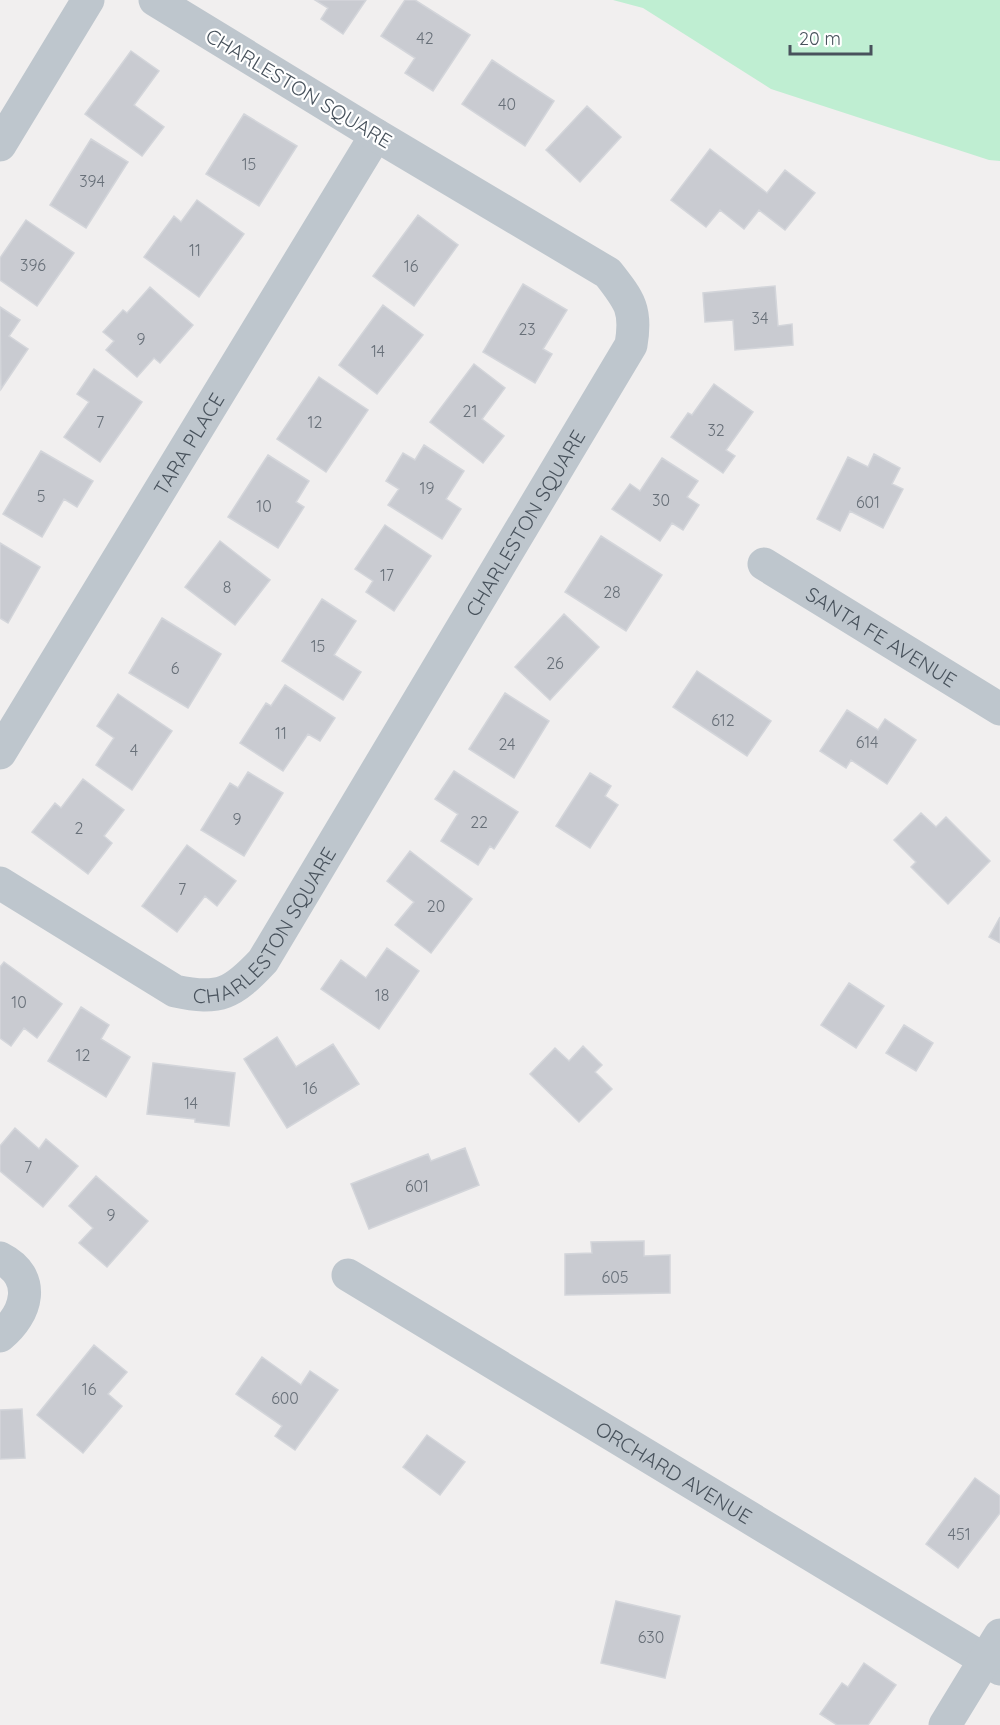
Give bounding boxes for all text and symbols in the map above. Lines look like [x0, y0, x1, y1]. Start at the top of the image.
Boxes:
scale bar [790, 18, 871, 56]
street label: CHARLESTON SQUARE [201, 23, 397, 153]
text: 20 m [799, 27, 841, 50]
house number: 42 [416, 28, 434, 48]
house number: 40 [498, 94, 516, 114]
house number: 15 [242, 154, 256, 174]
house number: 394 [79, 171, 105, 191]
house number: 11 [189, 240, 201, 260]
house number: 396 [20, 255, 46, 275]
house number: 16 [404, 256, 419, 276]
house number: 34 [752, 308, 768, 328]
house number: 23 [518, 319, 536, 339]
house number: 9 [137, 329, 146, 349]
house number: 14 [371, 341, 385, 361]
street label: TARA PLACE [147, 388, 229, 500]
house number: 21 [463, 401, 477, 421]
house number: 7 [96, 412, 104, 432]
house number: 12 [308, 412, 323, 432]
house number: 32 [707, 420, 725, 440]
street label: CHARLESTON SQUARE [460, 425, 590, 620]
house number: 19 [420, 478, 434, 498]
house number: 5 [37, 486, 45, 506]
house number: 30 [652, 490, 670, 510]
house number: 601 [856, 492, 880, 512]
house number: 10 [256, 496, 272, 516]
house number: 17 [380, 565, 394, 585]
house number: 8 [223, 577, 231, 597]
street label: SANTA FE AVENUE [802, 580, 962, 692]
house number: 28 [603, 582, 621, 602]
house number: 15 [311, 636, 325, 656]
house number: 26 [546, 653, 564, 673]
house number: 6 [171, 658, 180, 678]
house number: 612 [711, 710, 735, 730]
house number: 11 [275, 723, 287, 743]
house number: 614 [856, 732, 878, 752]
house number: 24 [498, 734, 516, 754]
house number: 4 [130, 740, 138, 760]
house number: 9 [233, 809, 242, 829]
house number: 22 [470, 812, 488, 832]
house number: 2 [75, 818, 84, 838]
street label: CHARLESTON SQUARE [192, 842, 341, 1008]
house number: 7 [178, 879, 186, 899]
house number: 20 [427, 896, 445, 916]
house number: 18 [375, 985, 389, 1005]
house number: 10 [11, 992, 27, 1012]
house number: 12 [76, 1045, 91, 1065]
house number: 16 [303, 1078, 318, 1098]
house number: 14 [184, 1093, 198, 1113]
house number: 7 [24, 1157, 32, 1177]
house number: 601 [405, 1176, 429, 1196]
house number: 9 [107, 1205, 116, 1225]
house number: 605 [602, 1267, 628, 1287]
house number: 16 [82, 1379, 97, 1399]
house number: 600 [271, 1388, 299, 1408]
street label: ORCHARD AVENUE [591, 1415, 757, 1529]
house number: 451 [947, 1524, 971, 1544]
house number: 630 [638, 1627, 664, 1647]

